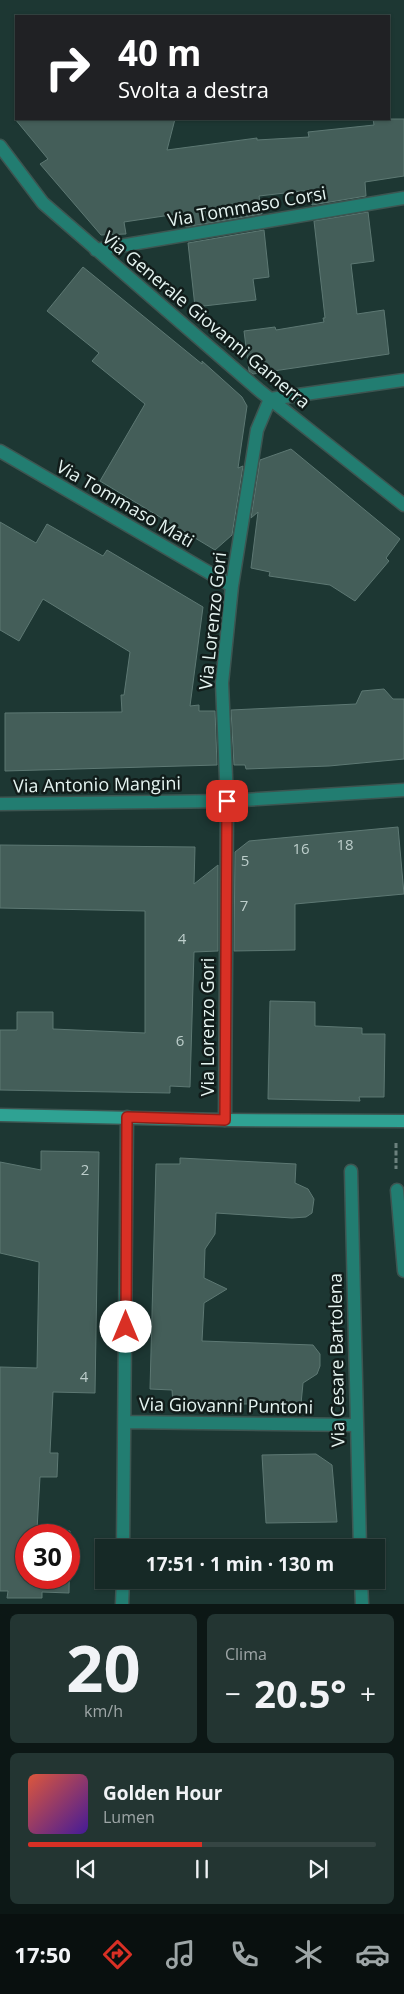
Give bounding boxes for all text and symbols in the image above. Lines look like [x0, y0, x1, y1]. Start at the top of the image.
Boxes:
text: 40 m [118, 29, 201, 76]
icon: right [35, 35, 100, 100]
text: Svolta a destra [118, 74, 269, 104]
street label: Via Tommaso Corsi [166, 180, 328, 232]
street label: Via Generale Giovanni Gamerra [98, 225, 316, 413]
street label: Via Tommaso Mati [52, 454, 199, 552]
street label: Via Lorenzo Gori [193, 551, 231, 691]
street label: Via Antonio Mangini [13, 771, 181, 797]
pin [206, 780, 248, 822]
icon: arrive [213, 787, 241, 815]
house number: 18 [336, 834, 354, 854]
house number: 16 [292, 838, 310, 858]
house number: 5 [241, 850, 249, 870]
house number: 7 [240, 895, 248, 915]
house number: 4 [178, 928, 187, 948]
street label: Via Lorenzo Gori [195, 958, 219, 1096]
house number: 6 [176, 1030, 184, 1050]
house number: 2 [81, 1159, 89, 1179]
street label: Via Cesare Bartolena [322, 1273, 350, 1447]
position arrow [99, 1300, 151, 1352]
house number: 4 [80, 1366, 89, 1386]
street label: Via Giovanni Puntoni [139, 1391, 313, 1419]
speed limit sign: 30 [15, 1524, 80, 1589]
text: 17:51 · 1 min · 130 m [146, 1551, 334, 1577]
text: 20 [66, 1623, 141, 1711]
text: Clima [225, 1643, 267, 1665]
text: 20.5° [254, 1667, 347, 1719]
text: − [225, 1674, 241, 1712]
text: + [360, 1674, 376, 1712]
text: km/h [84, 1700, 123, 1722]
text: Golden Hour [103, 1780, 222, 1806]
text: Lumen [103, 1806, 155, 1828]
icon: previous [72, 1855, 100, 1883]
icon: pause [188, 1855, 216, 1883]
icon: next [304, 1855, 332, 1883]
icon: directions [100, 1937, 135, 1972]
icon: music [163, 1937, 198, 1972]
icon: phone [227, 1937, 262, 1972]
icon: climate [291, 1937, 326, 1972]
icon: car [355, 1937, 390, 1972]
text: 17:50 [14, 1939, 71, 1969]

